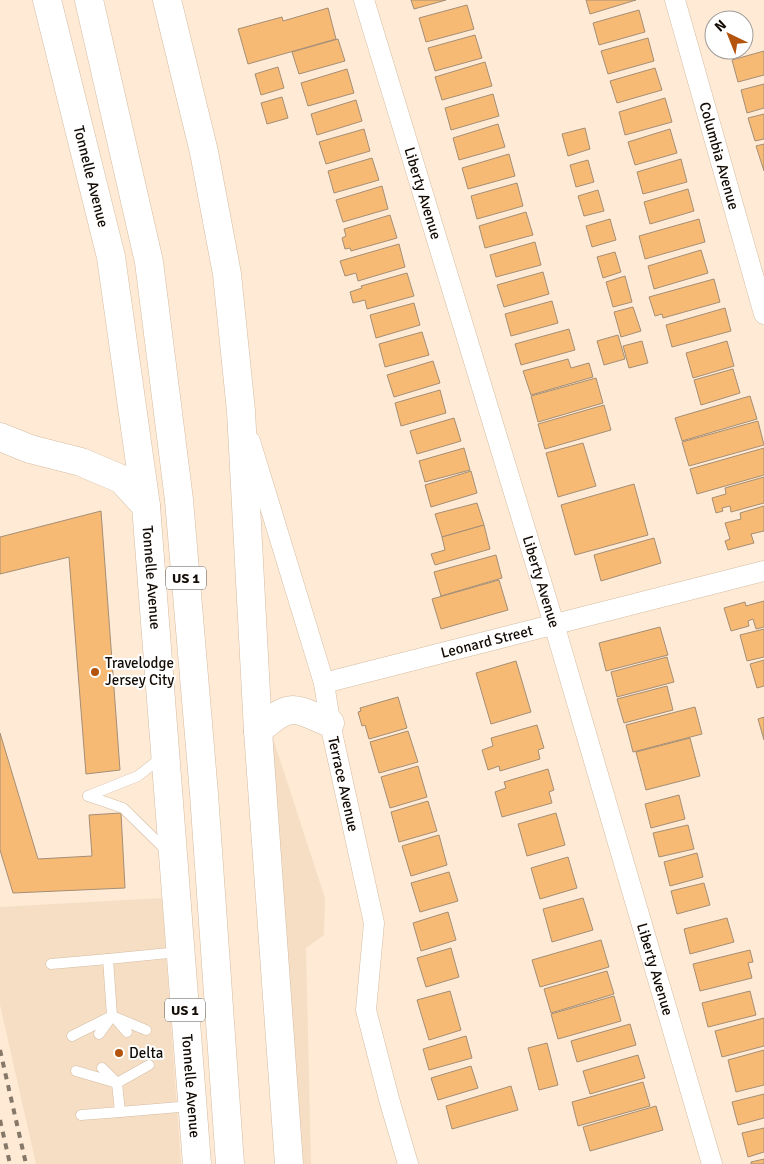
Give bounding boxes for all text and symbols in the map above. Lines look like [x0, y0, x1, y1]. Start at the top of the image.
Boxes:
north arrow [704, 10, 754, 60]
text: N [711, 16, 730, 35]
street label: Columbia Avenue [695, 100, 743, 212]
street label: Tonnelle Avenue [70, 124, 112, 229]
street label: Liberty Avenue [400, 145, 445, 242]
street label: Tonnelle Avenue [139, 525, 165, 630]
street label: Liberty Avenue [519, 533, 564, 630]
road number: US 1 [166, 566, 206, 590]
street label: Leonard Street [439, 621, 535, 662]
place label: Travelodge Jersey City [105, 654, 174, 689]
marker: Travelodge Jersey City [89, 666, 101, 678]
street label: Terrace Avenue [324, 735, 363, 833]
street label: Liberty Avenue [633, 921, 677, 1018]
road number: US 1 [165, 998, 205, 1022]
street label: Tonnelle Avenue [178, 1033, 204, 1139]
place label: Delta [129, 1044, 163, 1062]
marker: Delta [113, 1047, 125, 1059]

